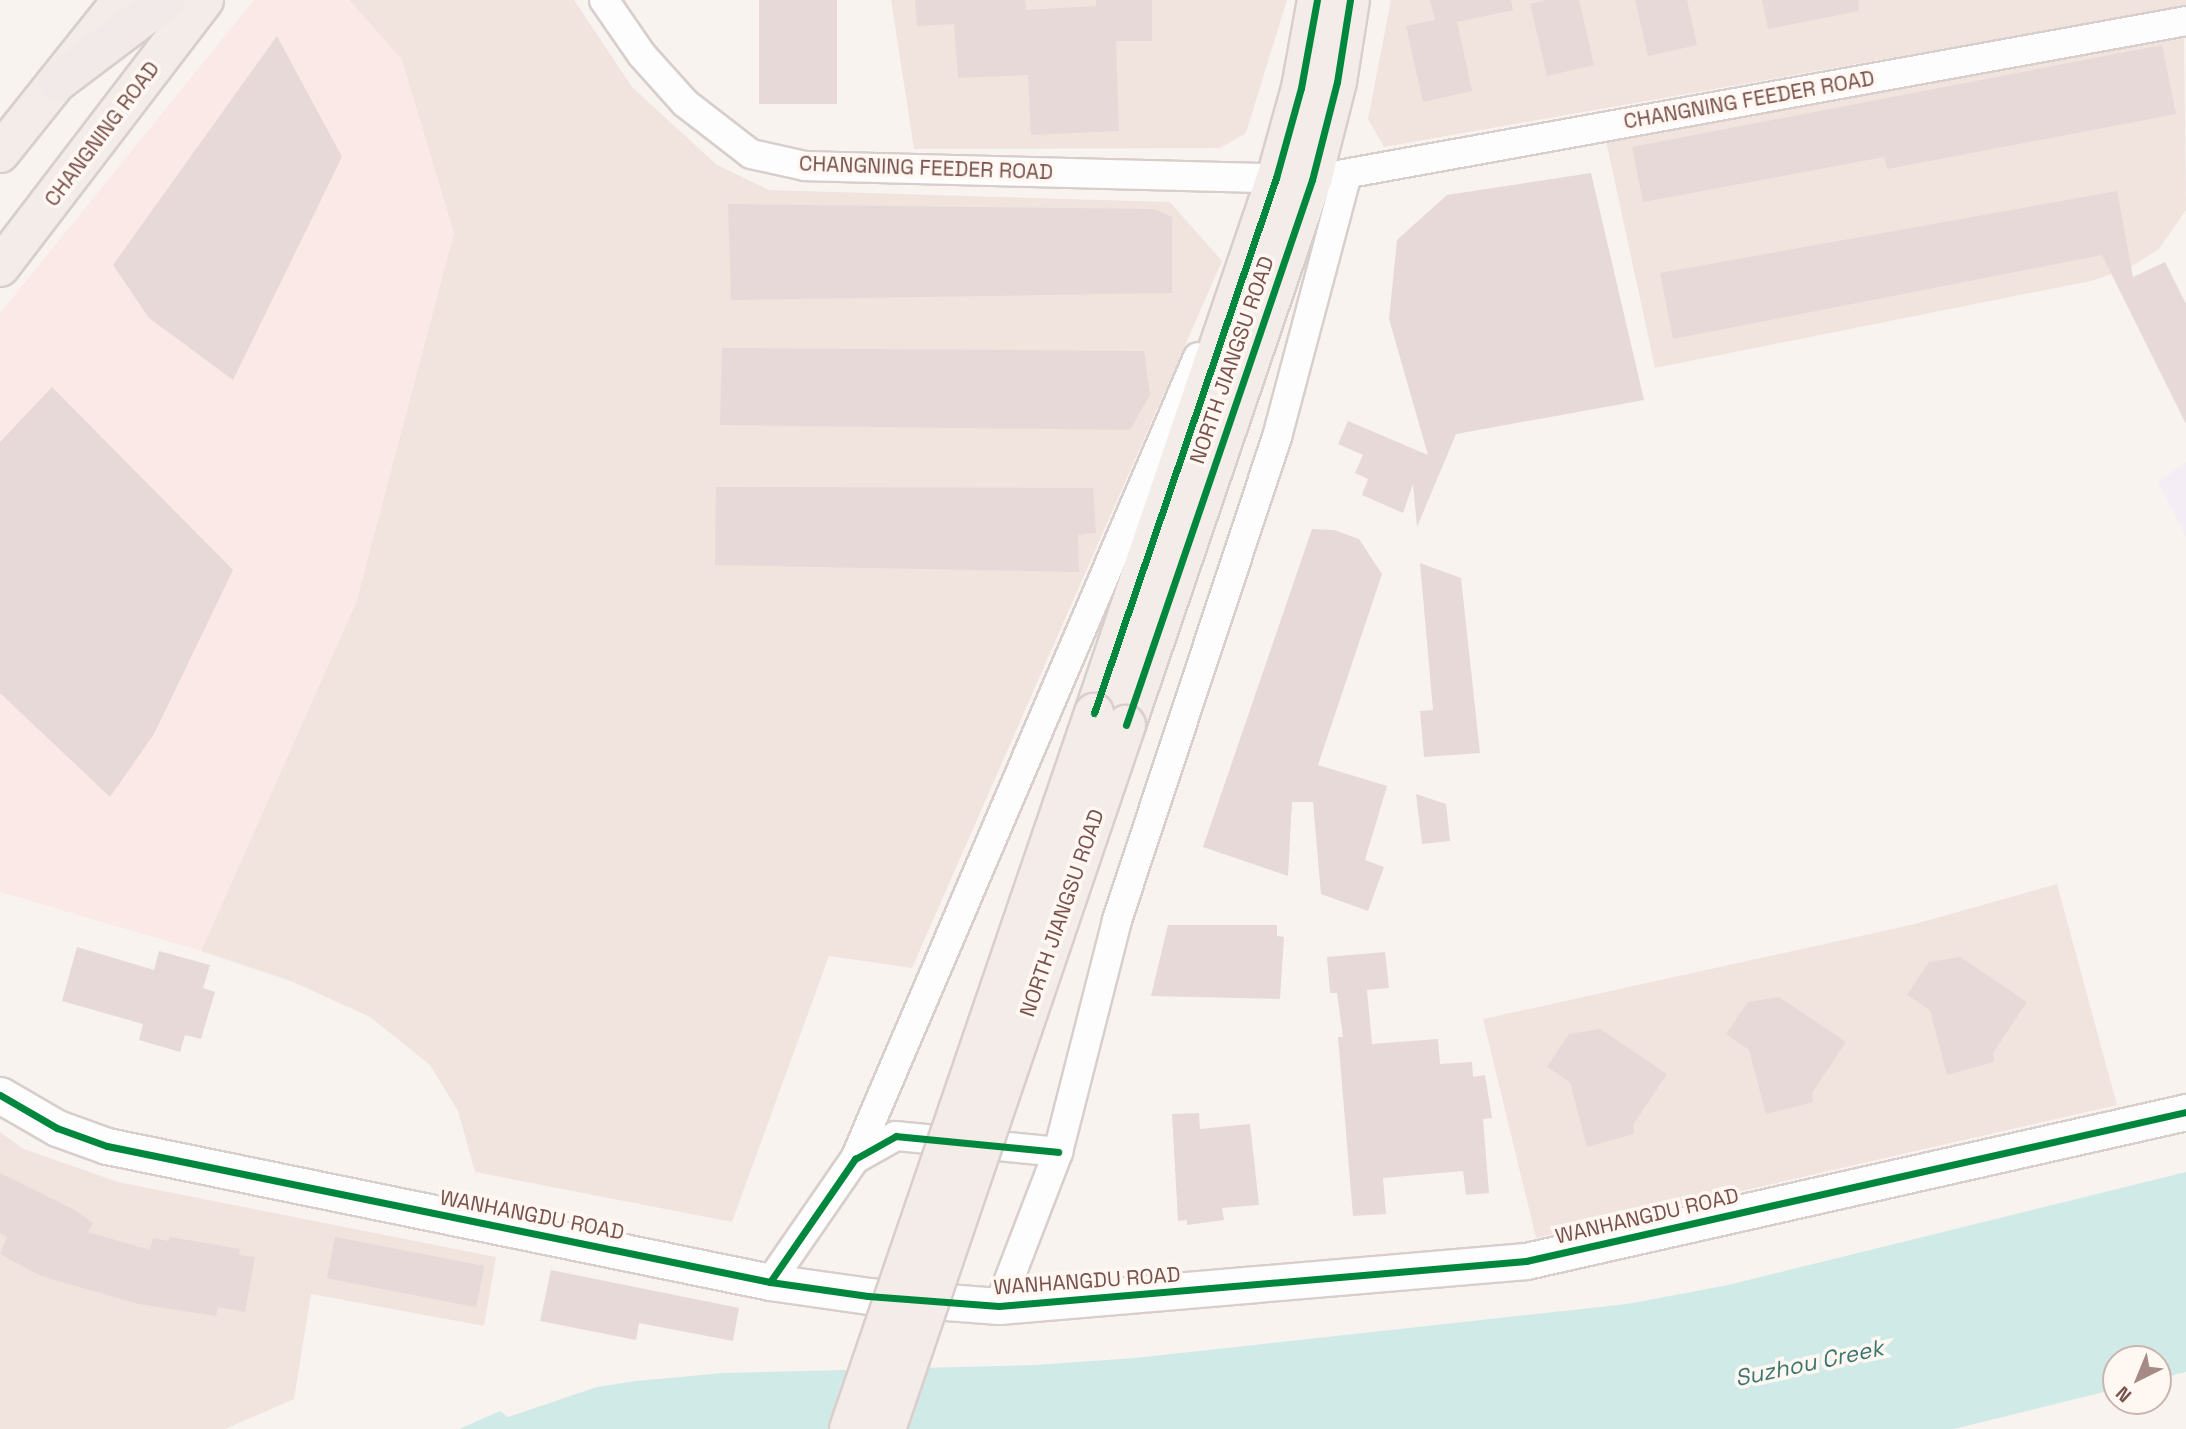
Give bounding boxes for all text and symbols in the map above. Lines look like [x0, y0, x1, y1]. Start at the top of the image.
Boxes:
street label: CHANGNING ROAD [39, 57, 165, 211]
street label: CHANGNING FEEDER ROAD [1622, 66, 1876, 134]
street label: CHANGNING FEEDER ROAD [799, 151, 1053, 185]
street label: NORTH JIANGSU ROAD [1185, 253, 1279, 467]
street label: NORTH JIANGSU ROAD [1015, 806, 1109, 1020]
street label: WANHANGDU ROAD [1553, 1183, 1741, 1249]
street label: WANHANGDU ROAD [438, 1185, 626, 1245]
street label: WANHANGDU ROAD [993, 1262, 1181, 1300]
water label: Suzhou Creek [1732, 1334, 1886, 1392]
north arrow [2102, 1345, 2172, 1415]
text: N [2111, 1381, 2137, 1408]

